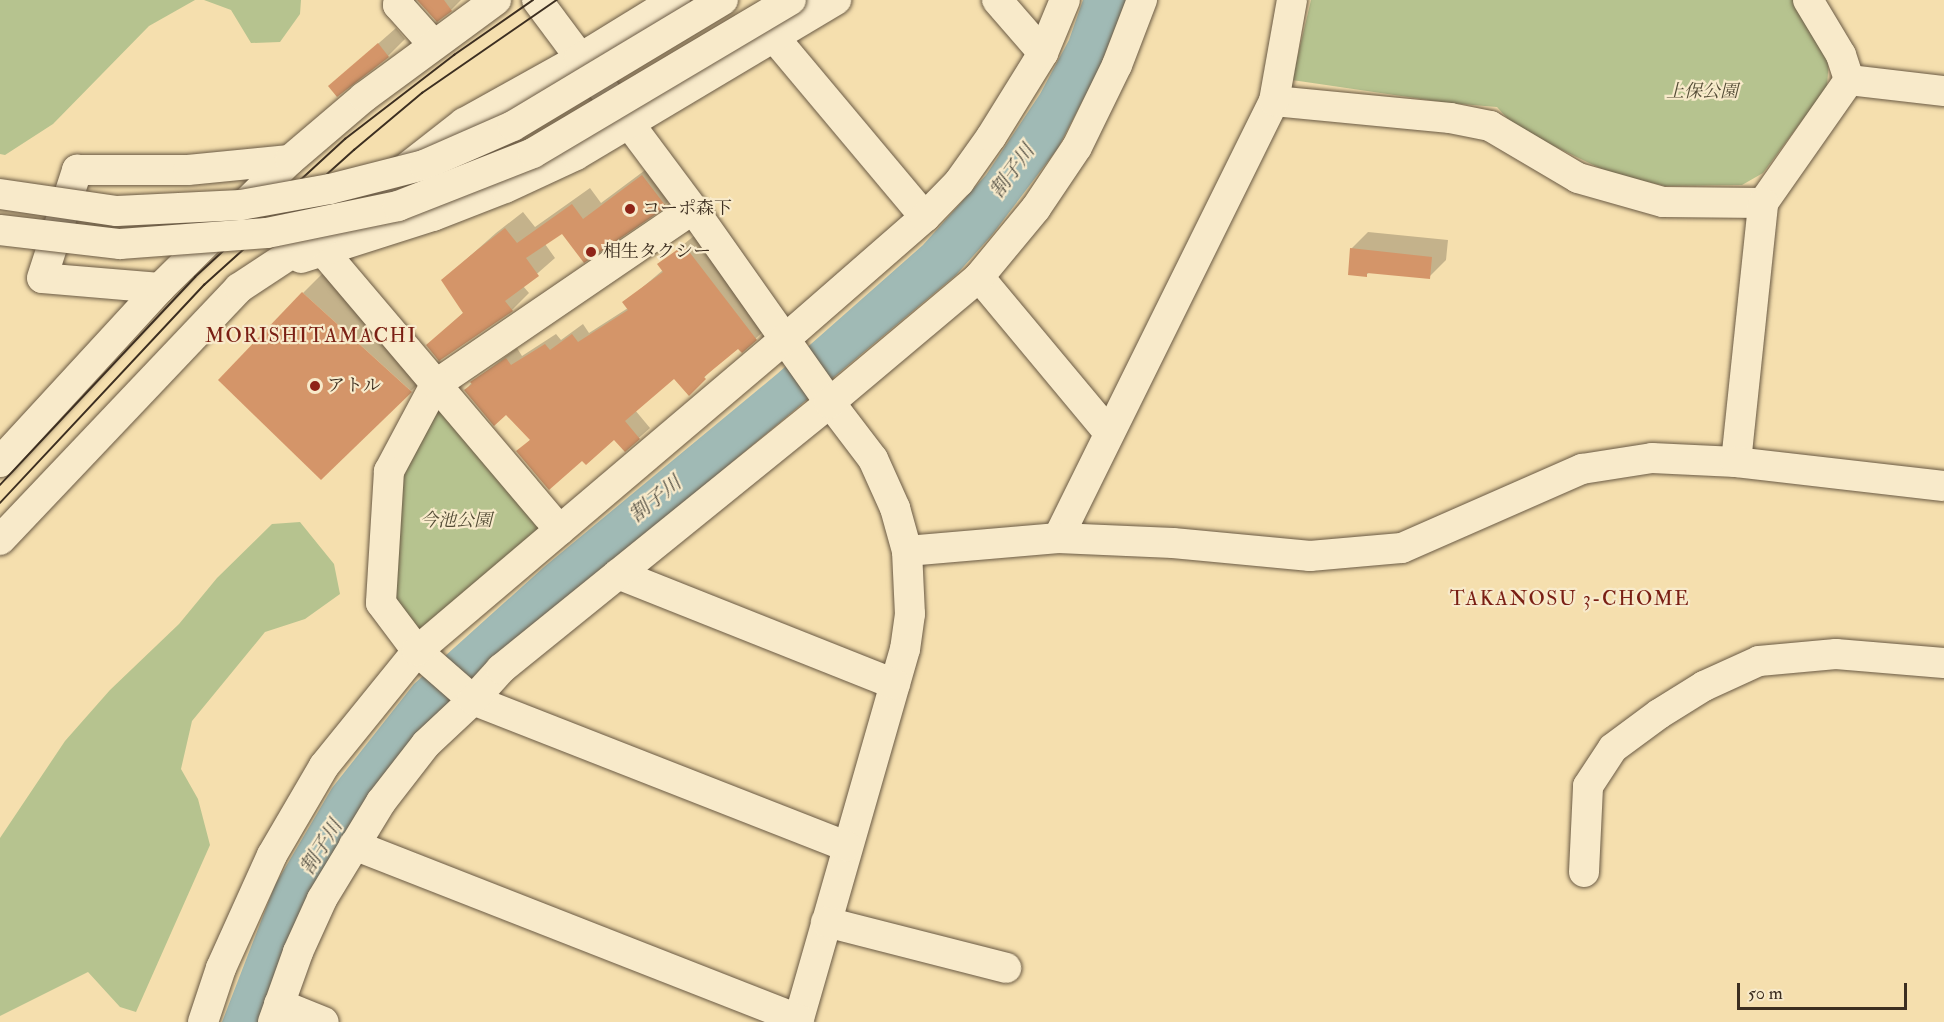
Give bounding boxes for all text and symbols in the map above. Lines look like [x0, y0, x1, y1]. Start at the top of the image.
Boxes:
park label: 上保公園 [1666, 81, 1738, 103]
water label: 割子川 [985, 140, 1039, 202]
place label: コーポ森下 [642, 198, 732, 220]
marker: コーポ森下 [623, 202, 637, 216]
place label: 相生タクシー [603, 241, 711, 263]
marker: 相生タクシー [584, 245, 598, 259]
district label: MORISHITAMACHI [205, 323, 417, 347]
place label: アトル [327, 375, 381, 397]
marker: アトル [308, 379, 322, 393]
water label: 割子川 [624, 471, 686, 527]
park label: 今池公園 [420, 510, 492, 532]
district label: TAKANOSU 3-CHOME [1450, 586, 1690, 610]
water label: 割子川 [295, 815, 347, 879]
scale bar [1740, 971, 1910, 1009]
text: 50 m [1748, 982, 1783, 1005]

